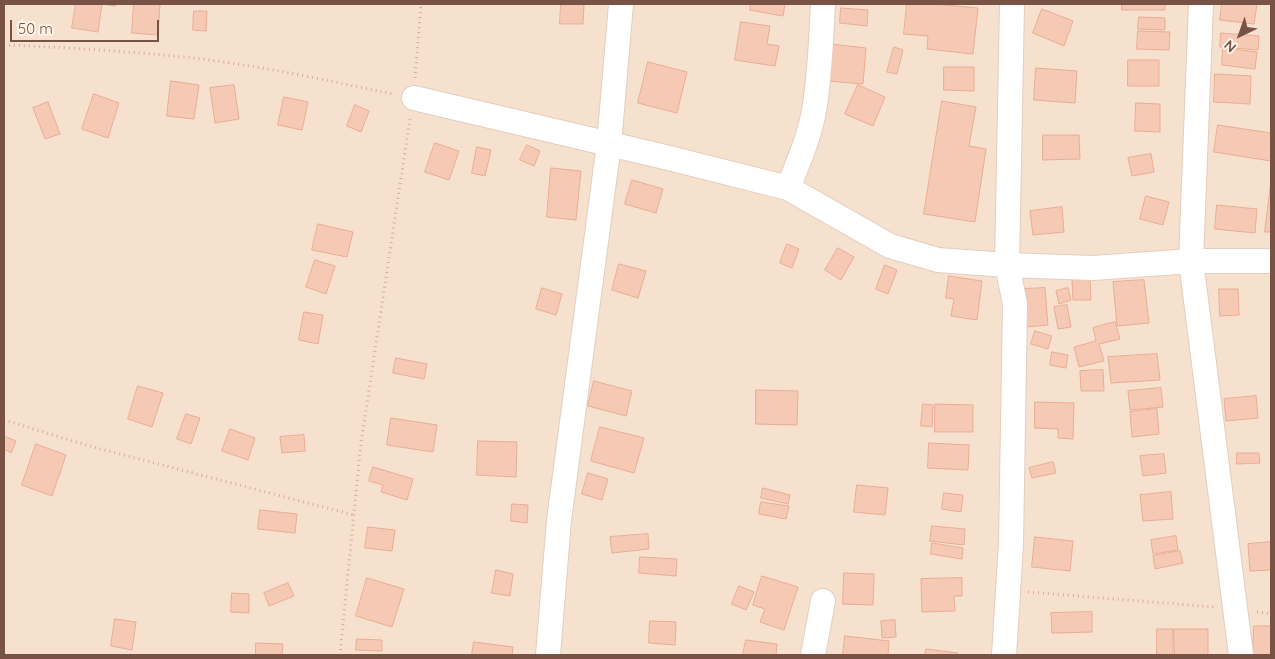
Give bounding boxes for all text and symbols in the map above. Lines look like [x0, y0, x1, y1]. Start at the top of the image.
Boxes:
scale bar [12, 10, 161, 42]
north arrow [1215, 10, 1265, 60]
text: 50 m [18, 19, 53, 38]
text: N [1220, 36, 1240, 56]

